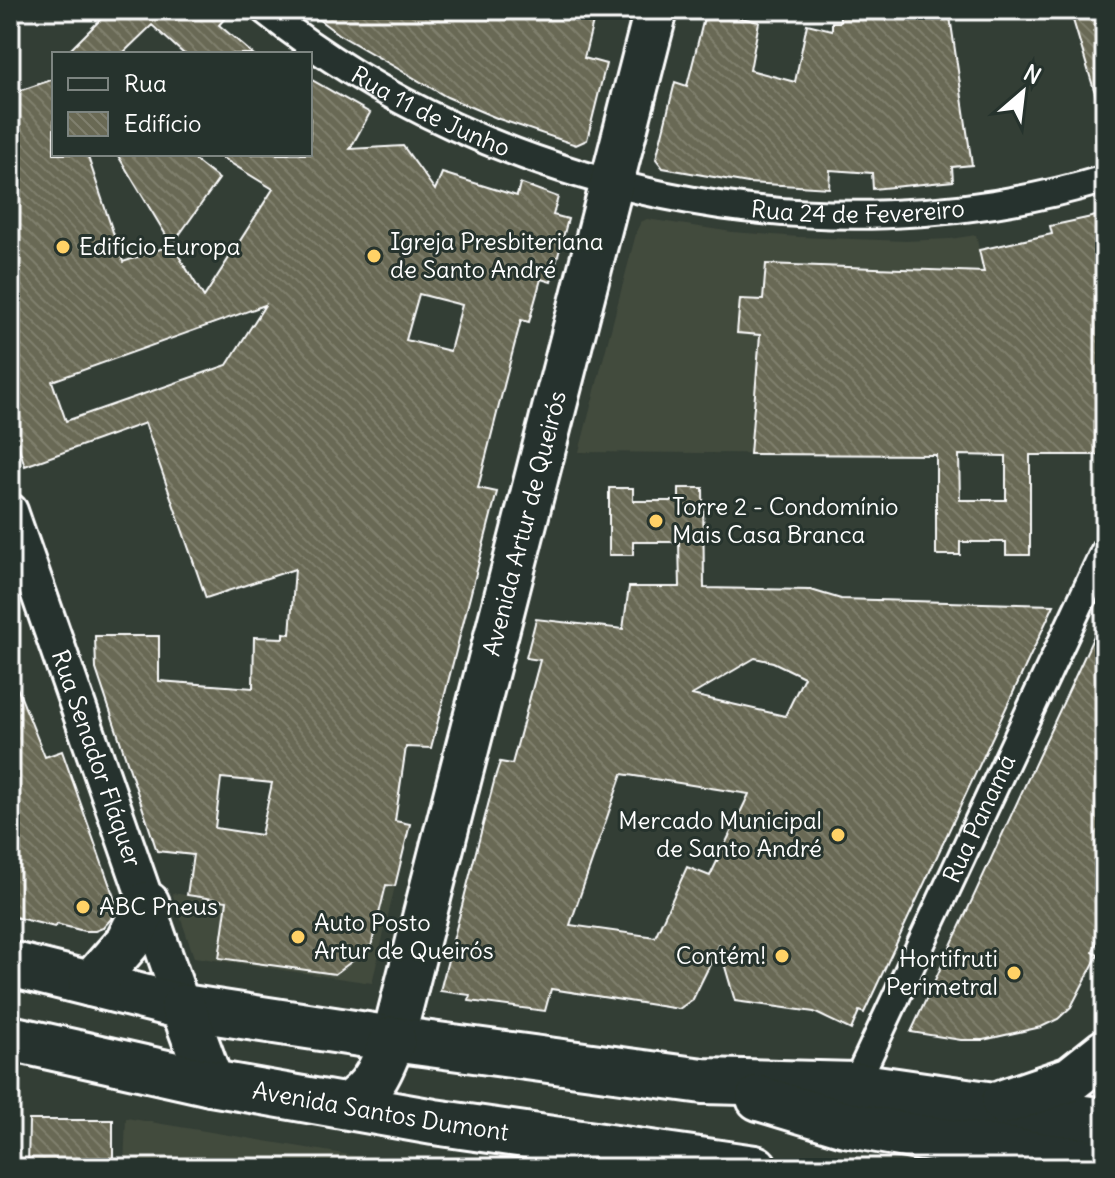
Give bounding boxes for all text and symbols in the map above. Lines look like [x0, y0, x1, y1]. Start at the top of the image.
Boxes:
legend [52, 52, 312, 156]
north arrow [983, 52, 1063, 132]
text: N [1019, 58, 1046, 90]
street label: Rua 11 de Junho [346, 59, 515, 163]
text: Rua [124, 68, 167, 98]
text: Edifício [124, 108, 202, 138]
street label: Rua 24 de Fevereiro [750, 192, 966, 229]
place label: Igreja Presbiteriana de Santo André [390, 226, 603, 284]
place label: Edifício Europa [79, 231, 240, 261]
marker: Edifício Europa [54, 238, 72, 256]
marker: Igreja Presbiteriana de Santo André [365, 247, 383, 265]
street label: Avenida Artur de Queirós [475, 388, 572, 659]
place label: Torre 2 - Condomínio Mais Casa Branca [672, 491, 899, 549]
marker: Torre 2 - Condomínio Mais Casa Branca [647, 512, 665, 530]
street label: Rua Senador Fláquer [46, 645, 149, 871]
street label: Rua Panamá [936, 749, 1021, 887]
place label: Mercado Municipal de Santo André [618, 805, 822, 863]
marker: Mercado Municipal de Santo André [829, 826, 847, 844]
place label: ABC Pneus [99, 891, 218, 921]
marker: ABC Pneus [74, 898, 92, 916]
place label: Auto Posto Artur de Queirós [314, 907, 494, 965]
marker: Auto Posto Artur de Queirós [289, 928, 307, 946]
place label: Contém! [676, 940, 766, 970]
place label: Hortifruti Perimetral [886, 943, 998, 1001]
marker: Contém! [773, 947, 791, 965]
marker: Hortifruti Perimetral [1005, 964, 1023, 982]
street label: Avenida Santos Dumont [250, 1075, 511, 1147]

